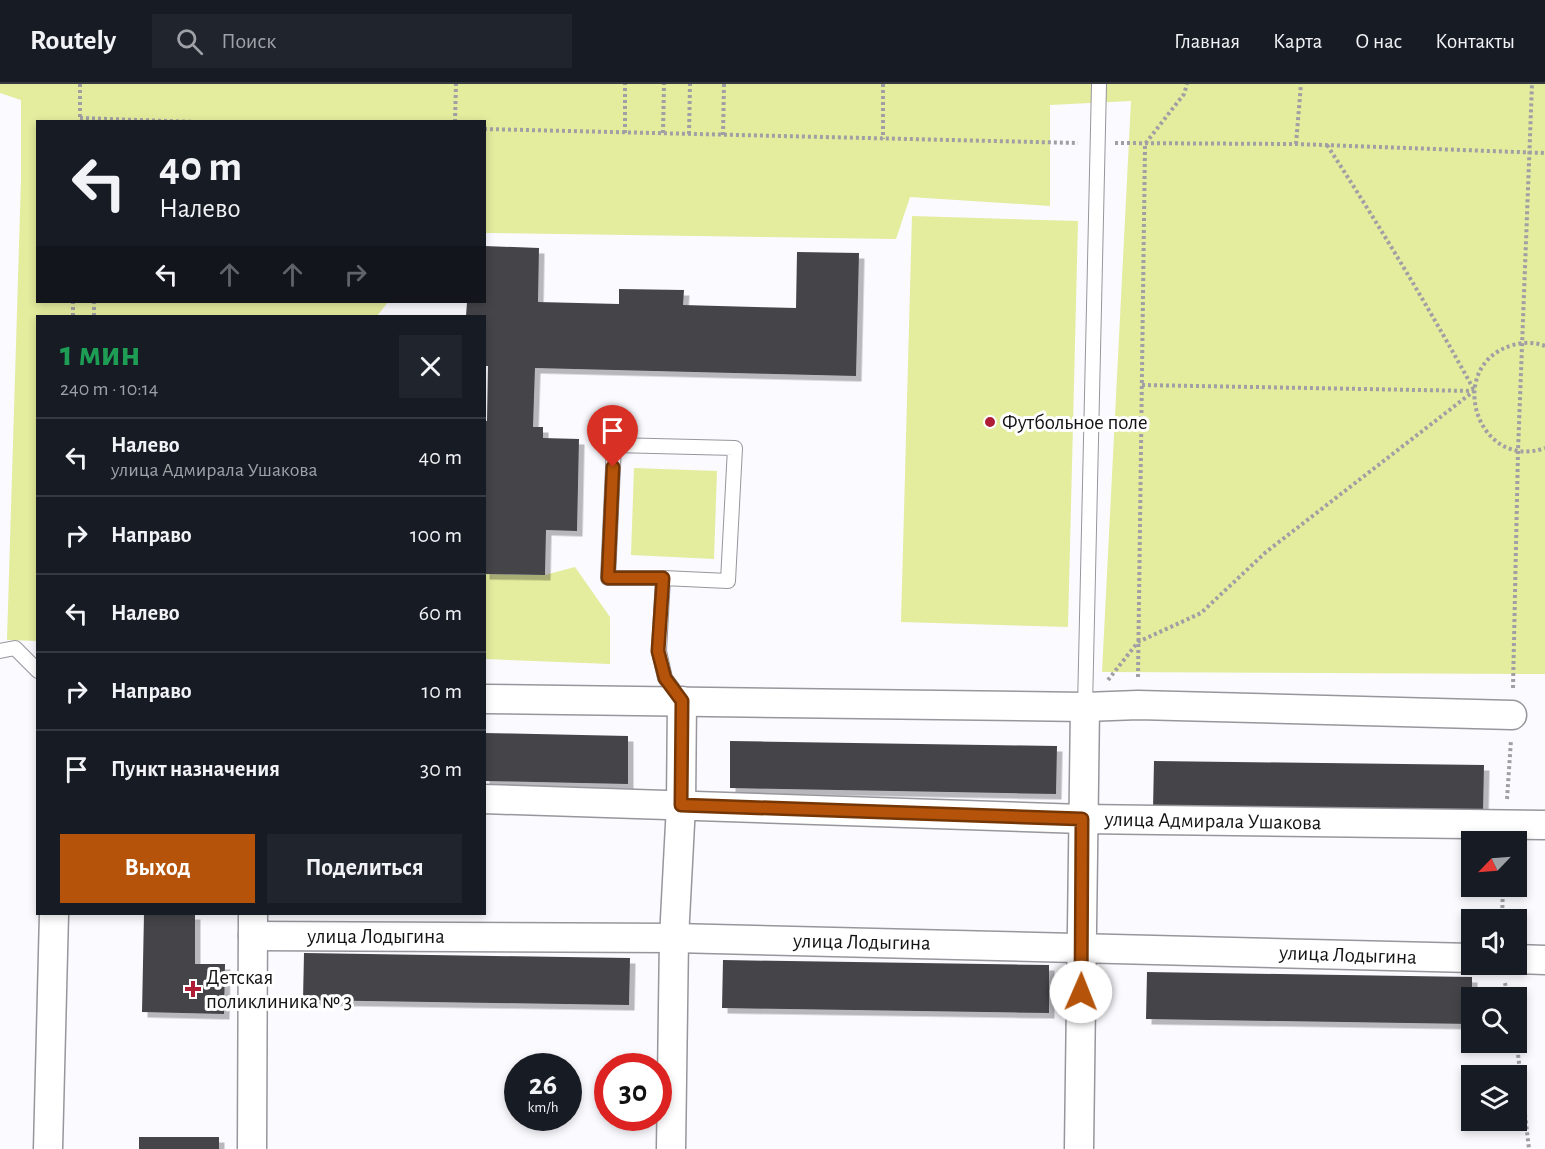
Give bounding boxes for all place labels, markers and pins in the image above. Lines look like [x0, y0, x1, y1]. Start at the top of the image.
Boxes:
pin [587, 405, 638, 467]
place label: Футбольное поле [1002, 412, 1148, 433]
marker: Футбольное поле [983, 415, 997, 429]
place label: Детская поликлиника № 3 [206, 967, 352, 1012]
marker: Детская поликлиника № 3 [184, 980, 202, 998]

